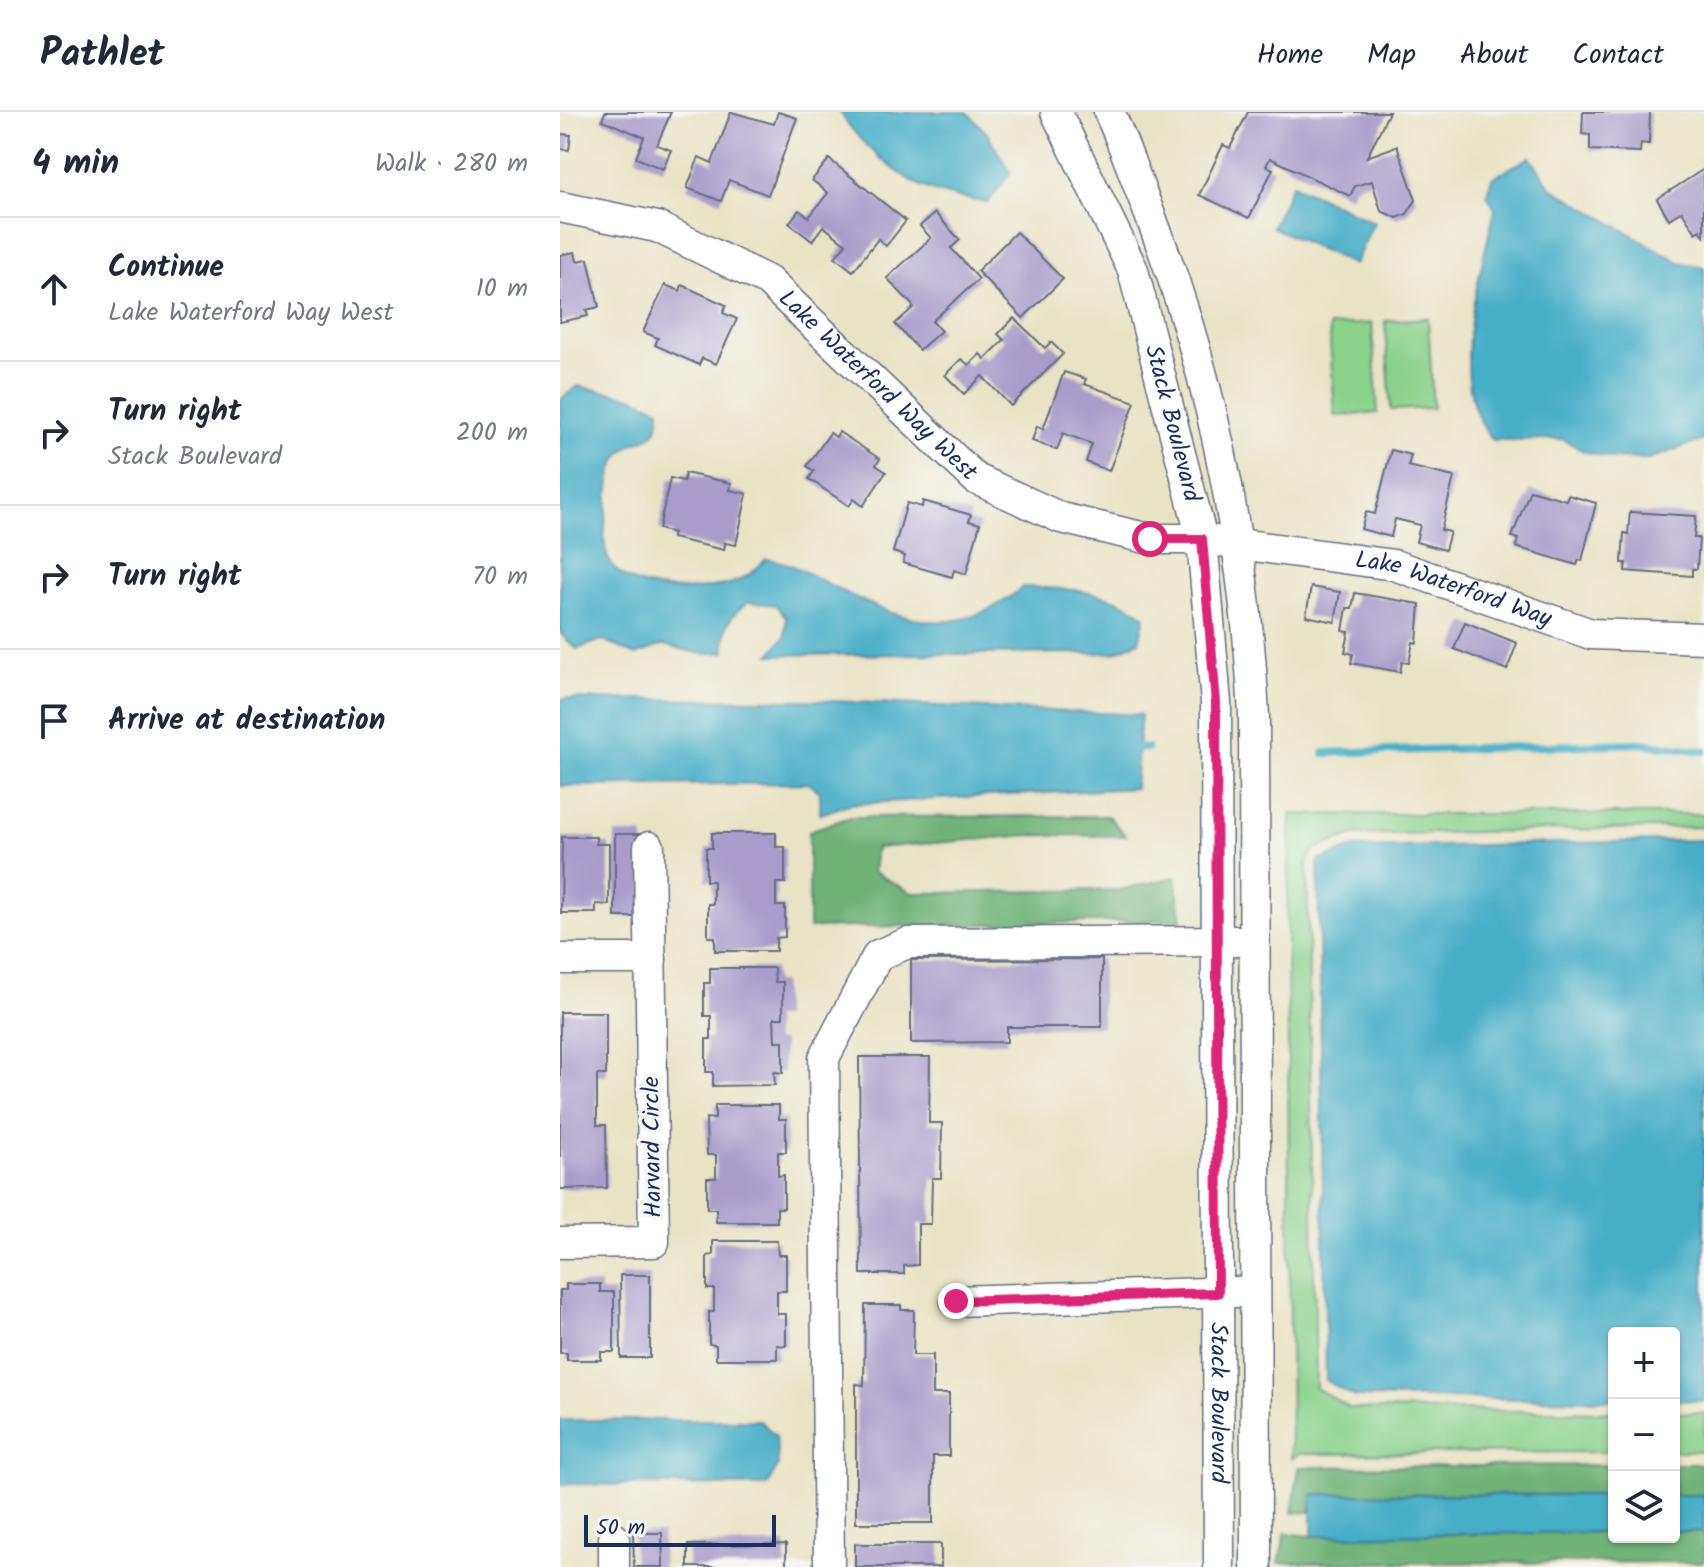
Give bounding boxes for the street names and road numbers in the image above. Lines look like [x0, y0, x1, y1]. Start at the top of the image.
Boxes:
street label: Lake Waterford Way West [769, 280, 987, 491]
street label: Stack Boulevard [1133, 341, 1211, 507]
street label: Lake Waterford Way [1353, 540, 1558, 639]
street label: Harvard Circle [632, 1076, 674, 1218]
street label: Stack Boulevard [1199, 1323, 1238, 1484]

